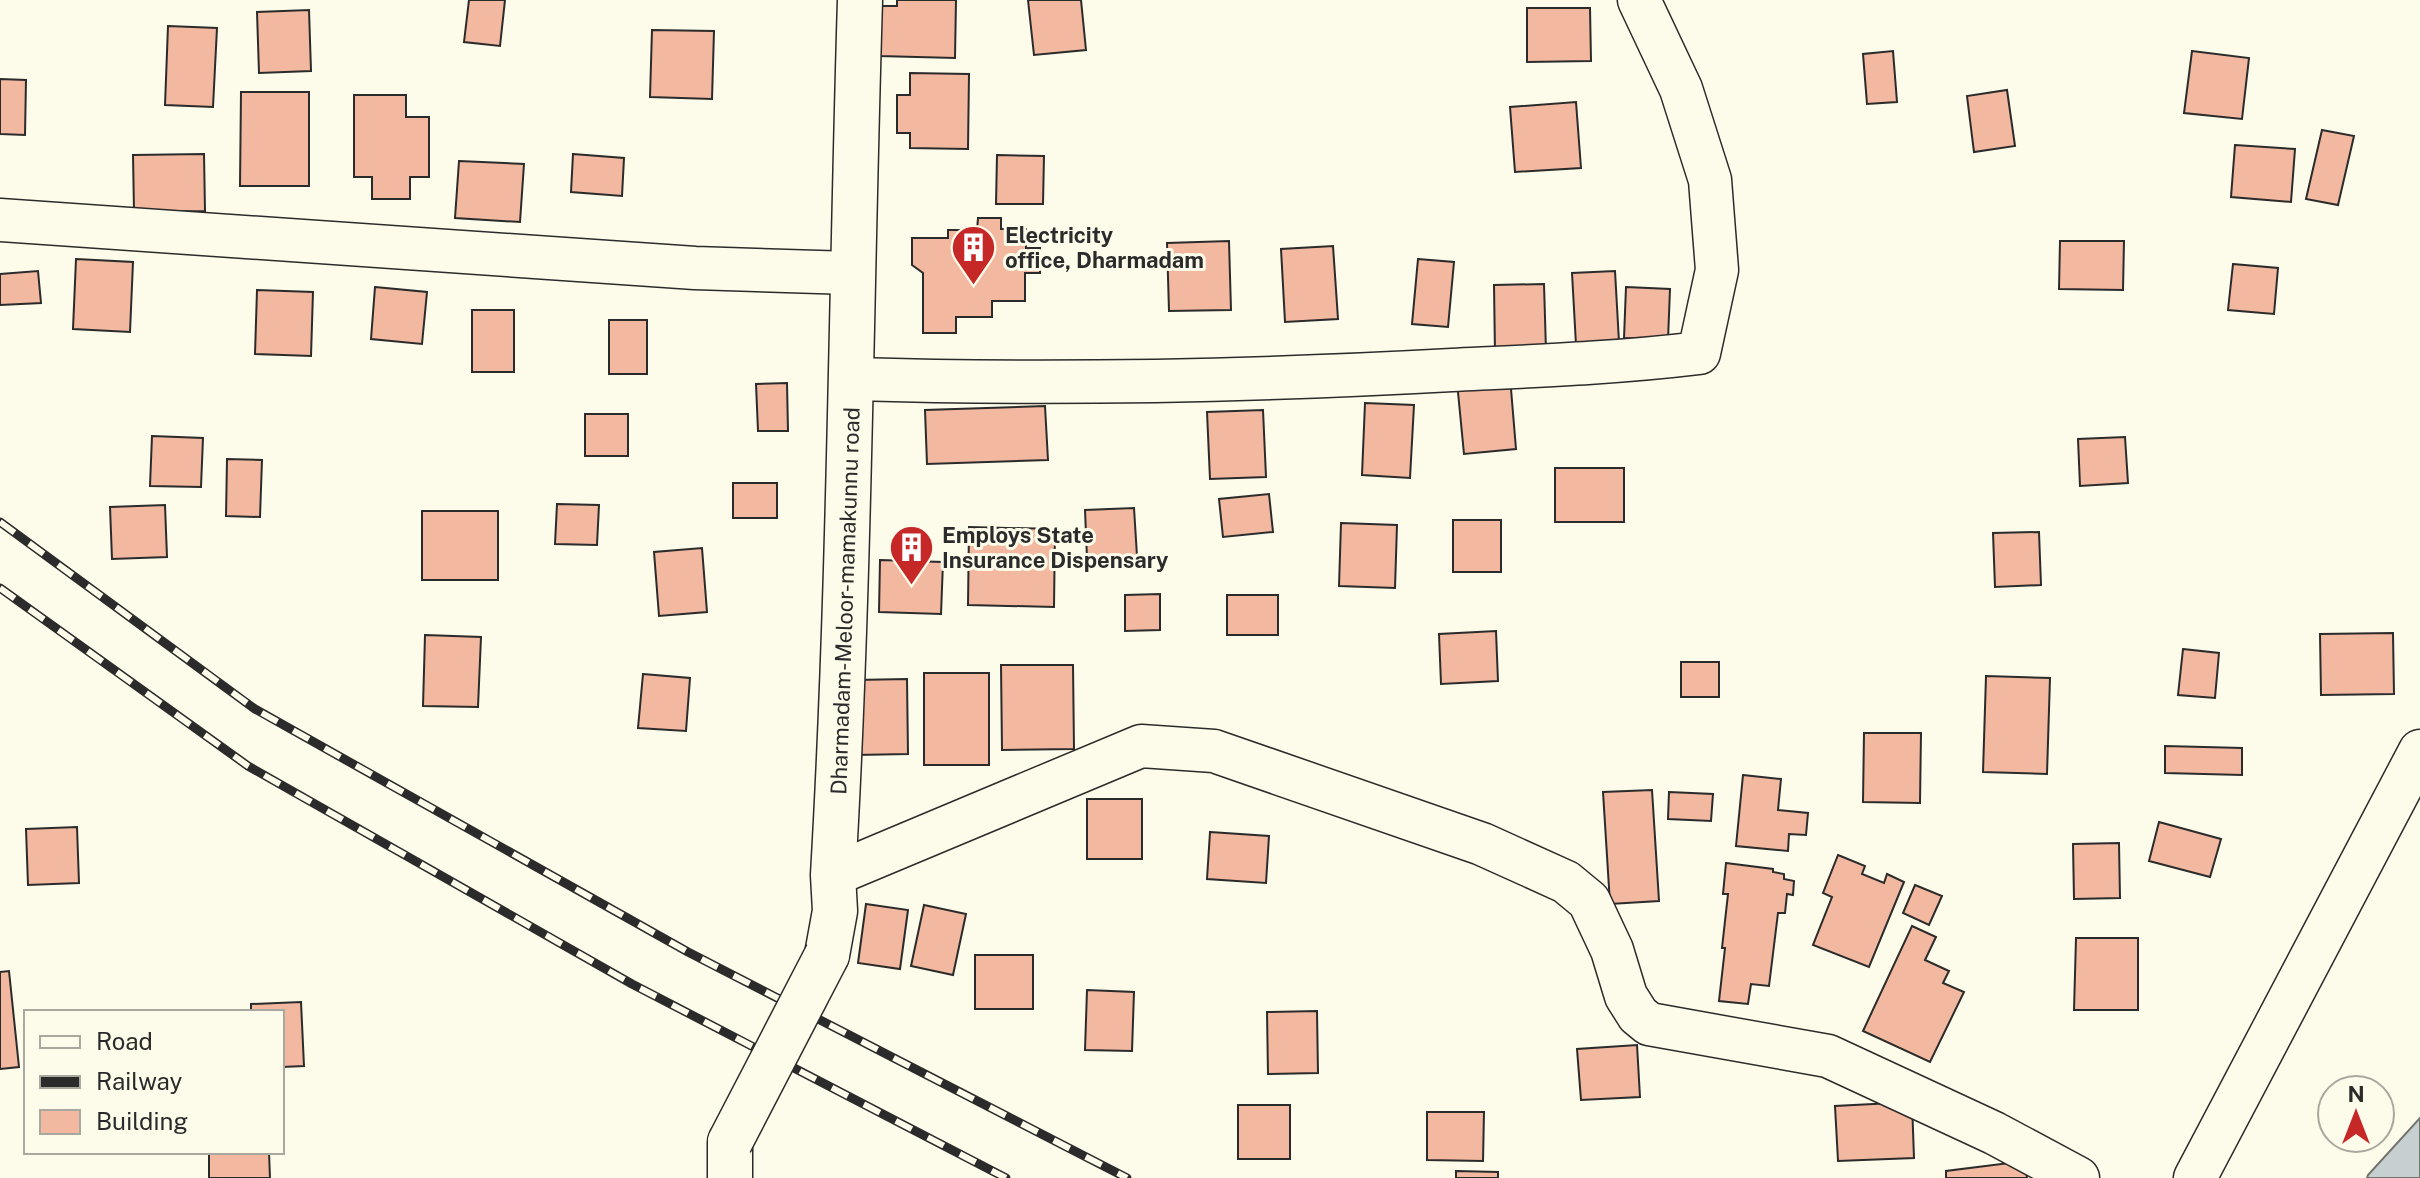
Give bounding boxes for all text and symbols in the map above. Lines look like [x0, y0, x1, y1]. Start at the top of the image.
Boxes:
place label: Electricity office, Dharmadam [1005, 222, 1204, 273]
building icon: Electricity office, Dharmadam [950, 224, 998, 287]
street label: Dharmadam-Meloor-mamakunnu road [825, 407, 865, 795]
place label: Employs State Insurance Dispensary [942, 522, 1169, 573]
building icon: Employs State Insurance Dispensary [887, 524, 935, 587]
legend [24, 1010, 284, 1154]
text: Road [96, 1027, 153, 1055]
text: Railway [96, 1067, 182, 1095]
north arrow [2316, 1074, 2396, 1154]
text: N [2347, 1081, 2365, 1107]
text: Building [96, 1107, 188, 1135]

